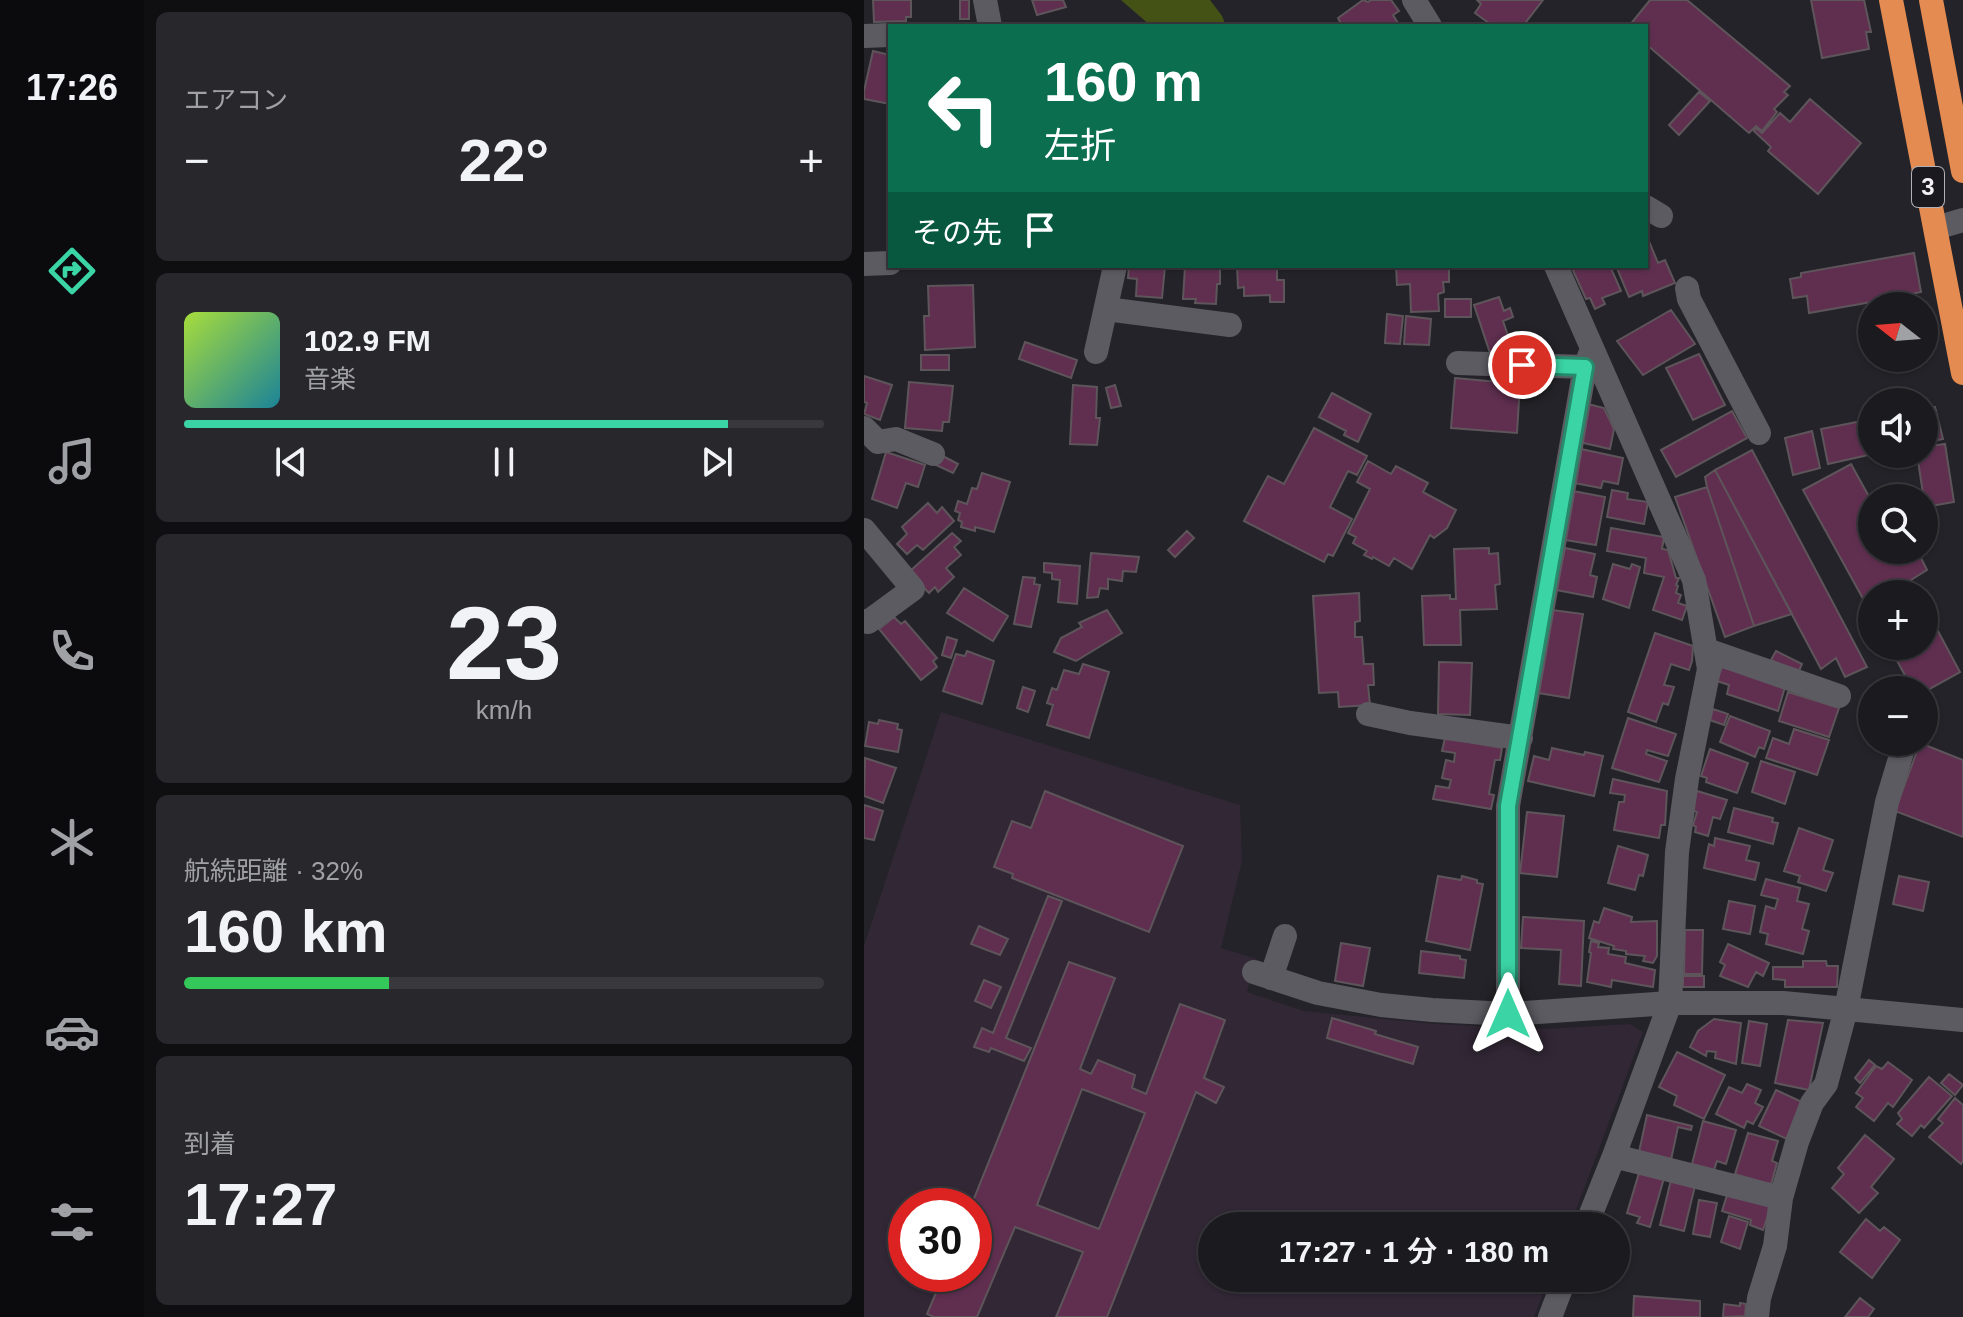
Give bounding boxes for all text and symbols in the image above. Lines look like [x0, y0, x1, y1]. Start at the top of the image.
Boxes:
text: 160 m [1044, 50, 1203, 113]
icon: left [912, 56, 1016, 160]
text: 17:26 [26, 67, 118, 108]
text: エアコン [184, 85, 288, 115]
text: 左折 [1044, 125, 1116, 166]
text: 22° [459, 127, 549, 194]
text: − [184, 136, 210, 185]
text: + [798, 136, 824, 185]
road number: 3 [1912, 167, 1944, 207]
icon: arrive [1018, 208, 1062, 252]
text: その先 [912, 216, 1002, 249]
icon: directions [44, 243, 100, 299]
north arrow [1858, 292, 1938, 372]
map controls [1858, 292, 1938, 756]
text: 102.9 FM [304, 324, 431, 357]
pin [1488, 331, 1556, 399]
icon: arrive [1500, 343, 1544, 387]
text: 音楽 [304, 364, 356, 394]
button: sound [1858, 388, 1938, 468]
icon: music [44, 433, 100, 489]
icon: previous [269, 440, 313, 484]
icon: pause [482, 440, 526, 484]
icon: next [695, 440, 739, 484]
button: search [1858, 484, 1938, 564]
button: + [1858, 580, 1938, 660]
text: 23 [446, 585, 562, 701]
icon: phone [44, 623, 100, 679]
button: − [1858, 676, 1938, 756]
text: km/h [476, 695, 532, 725]
icon: climate [44, 814, 100, 870]
text: 航続距離 · 32% [184, 856, 363, 886]
text: 160 km [184, 898, 388, 965]
position arrow [1466, 972, 1550, 1056]
icon: car [44, 1004, 100, 1060]
text: 到着 [184, 1129, 236, 1159]
text: 17:27 [184, 1171, 337, 1238]
speed limit sign: 30 [888, 1188, 992, 1292]
icon: filters [44, 1194, 100, 1250]
text: 17:27 · 1 分 · 180 m [1279, 1235, 1549, 1268]

